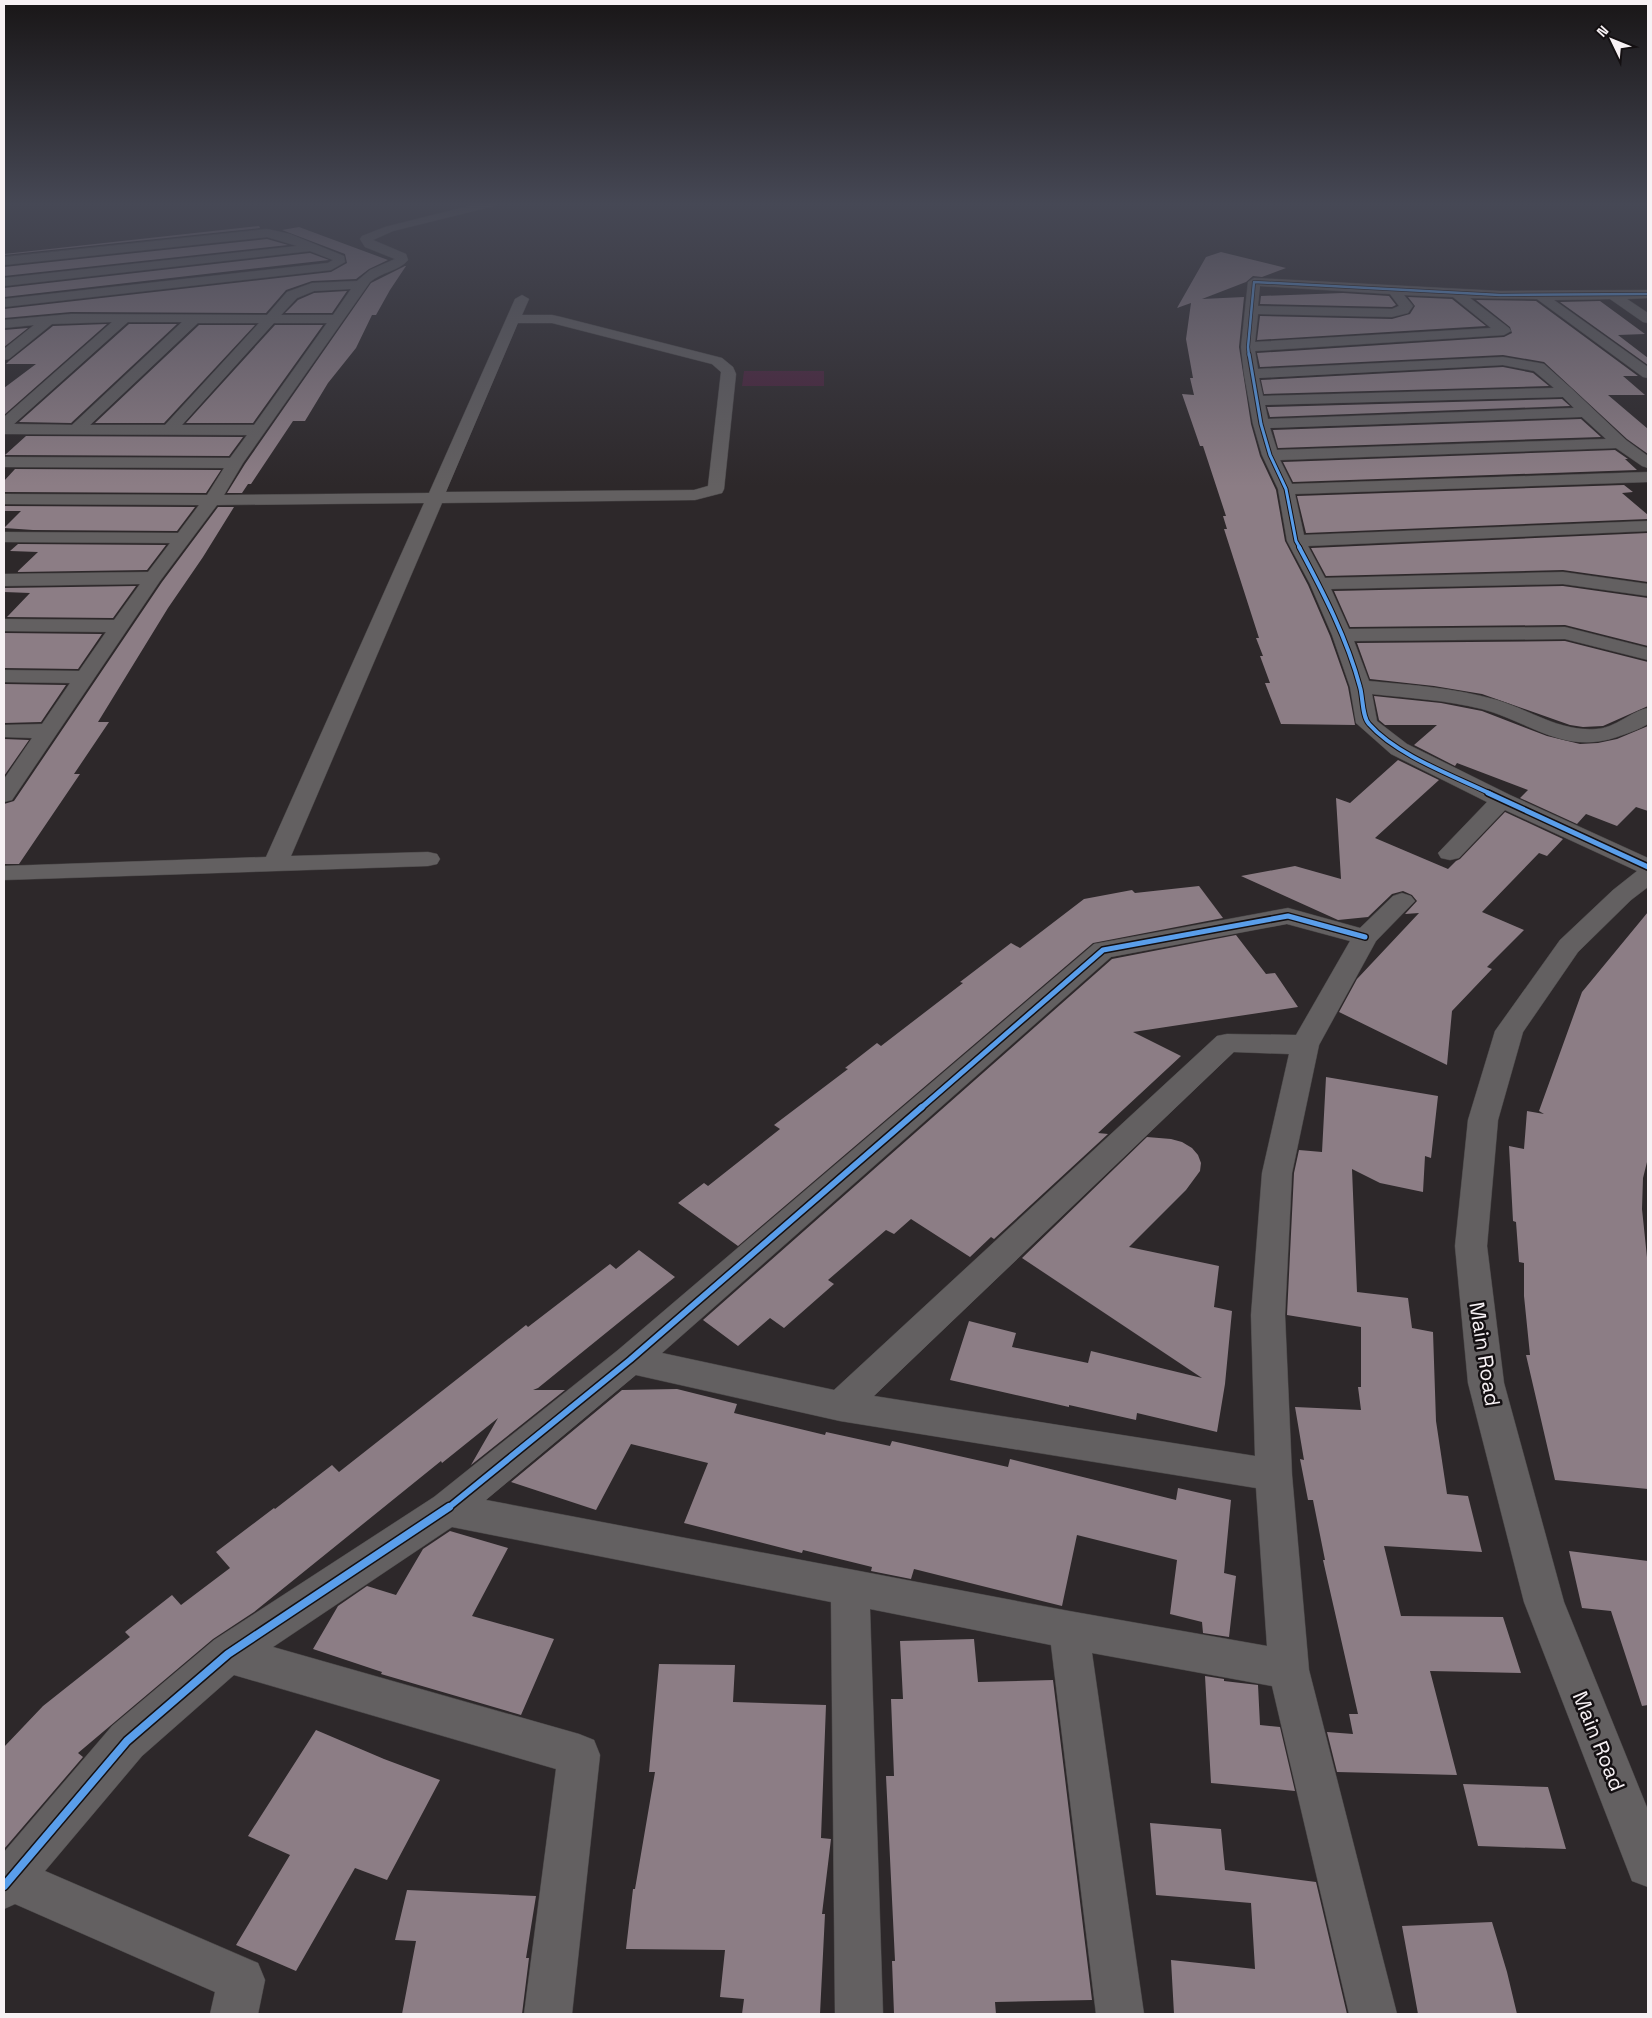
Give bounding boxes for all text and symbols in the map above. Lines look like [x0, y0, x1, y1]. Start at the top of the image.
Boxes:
north arrow [1587, 15, 1637, 65]
text: N [1593, 22, 1612, 41]
street label: Main Road [1463, 1300, 1507, 1408]
street label: Main Road [1567, 1687, 1631, 1795]

